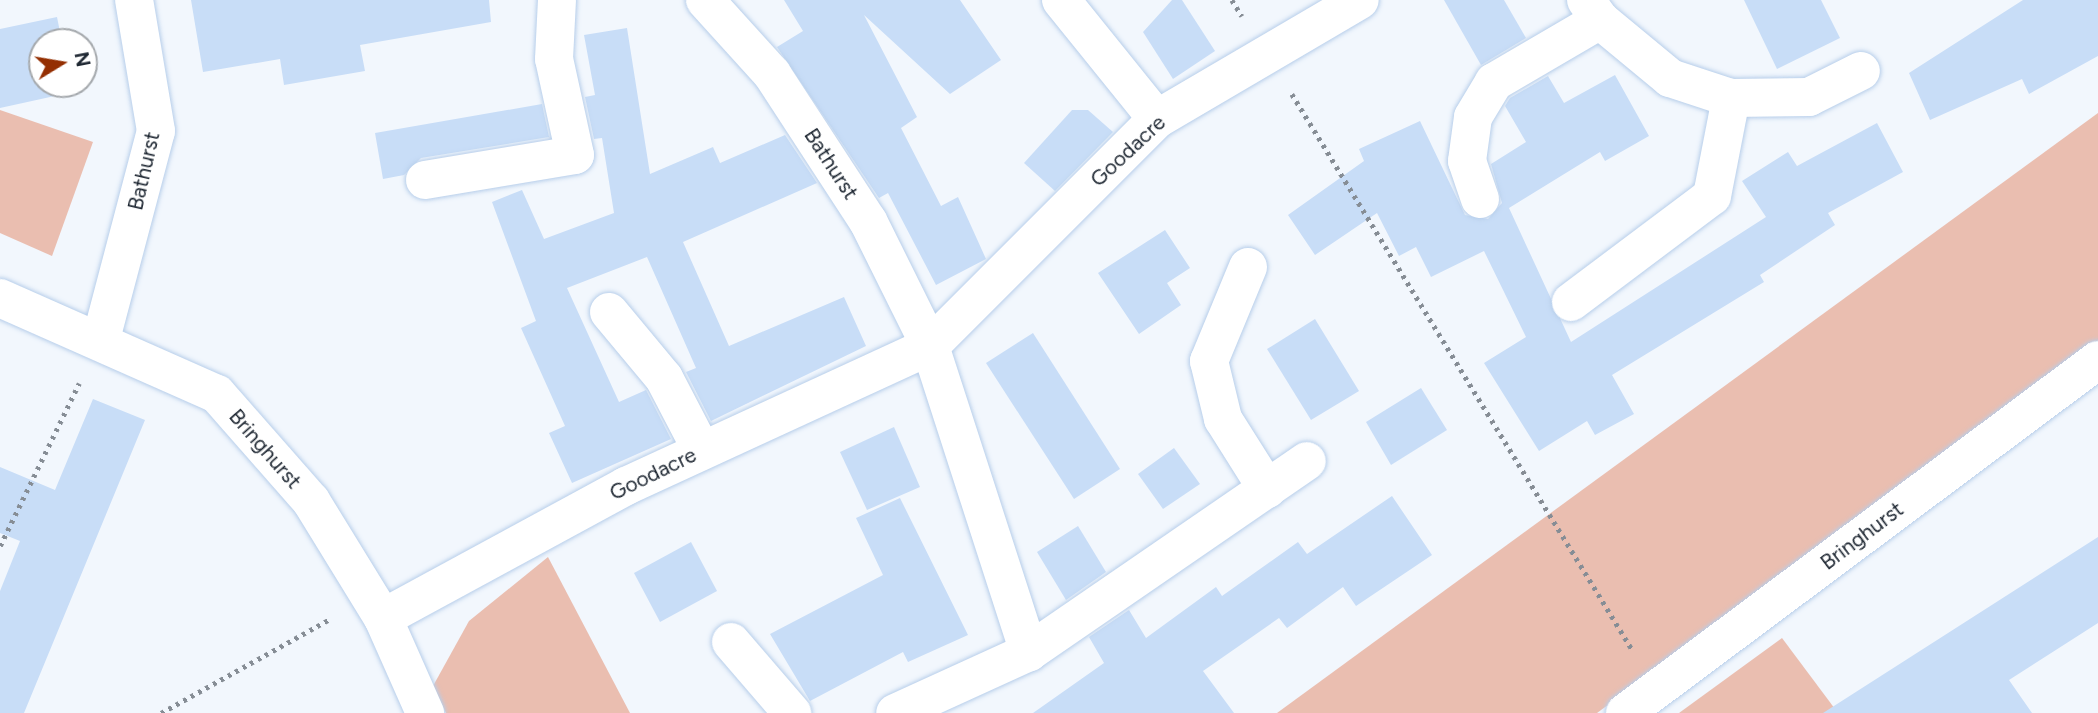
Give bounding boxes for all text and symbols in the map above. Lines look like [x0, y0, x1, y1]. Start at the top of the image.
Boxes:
north arrow [28, 28, 98, 98]
text: N [69, 50, 95, 69]
street label: Goodacre [1085, 110, 1171, 192]
street label: Bathurst [799, 124, 863, 204]
street label: Bathurst [123, 129, 165, 213]
street label: Bringhurst [224, 404, 306, 494]
street label: Goodacre [606, 442, 700, 506]
street label: Bringhurst [1816, 497, 1908, 575]

